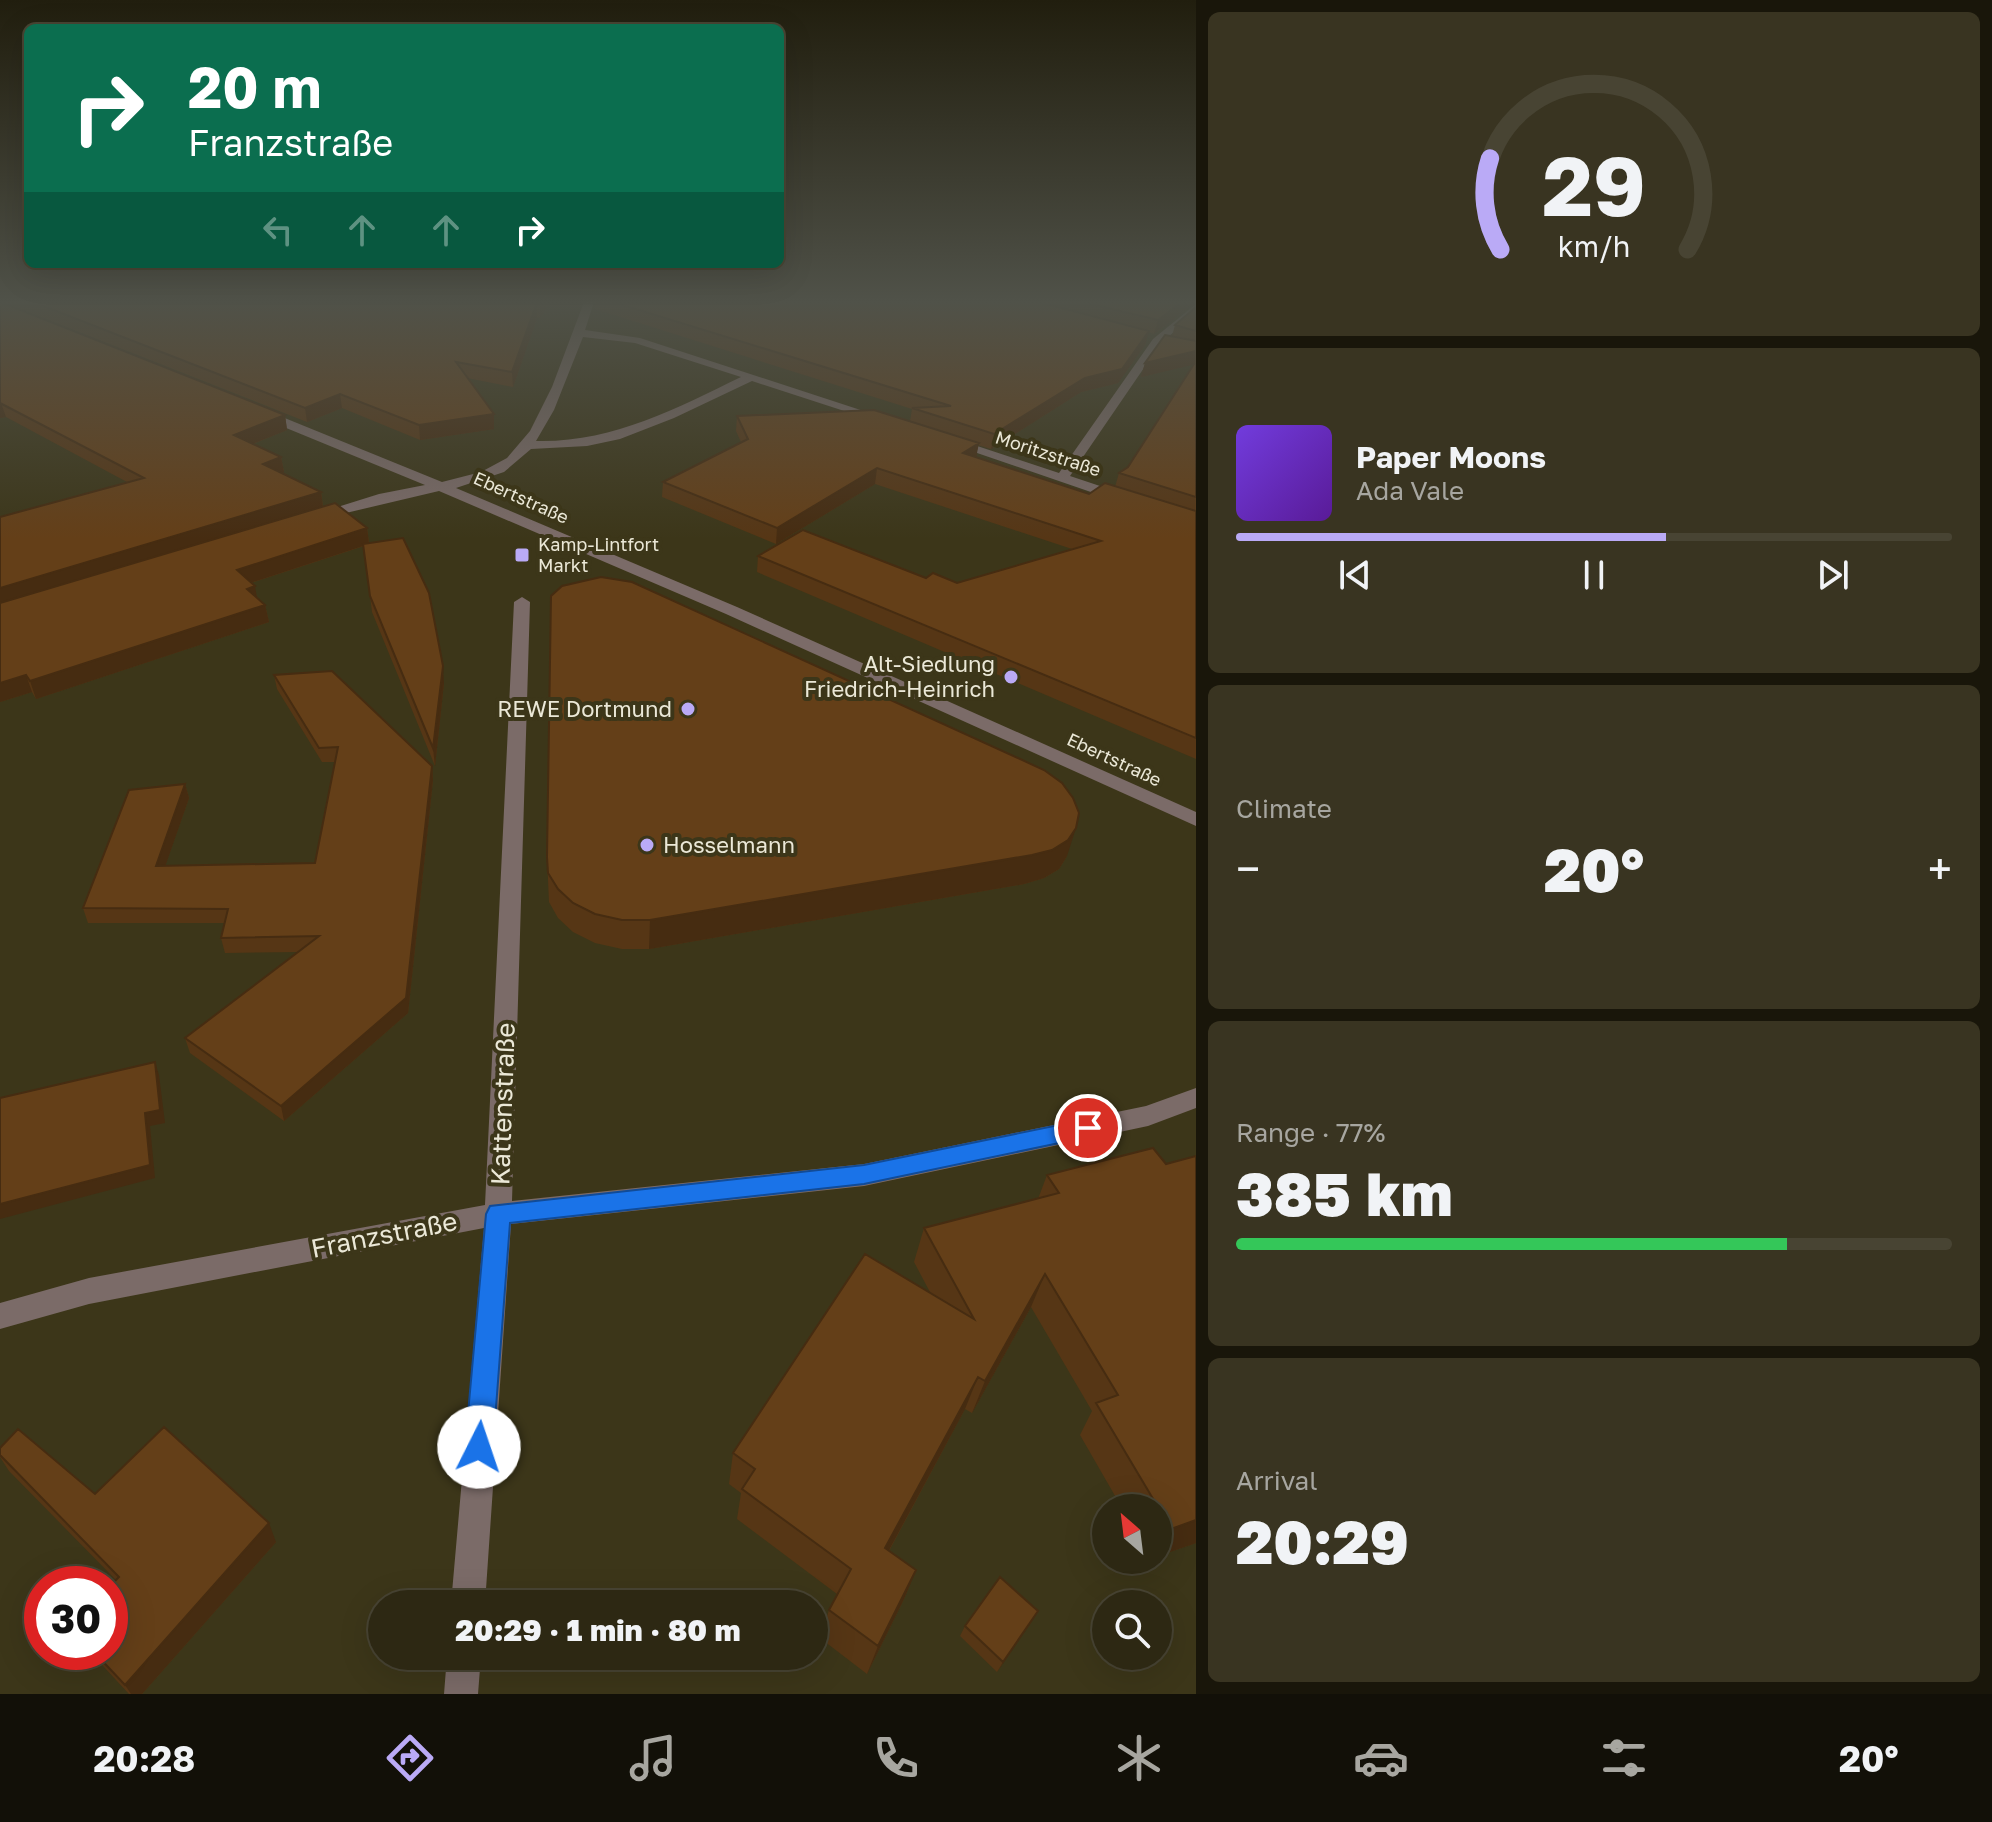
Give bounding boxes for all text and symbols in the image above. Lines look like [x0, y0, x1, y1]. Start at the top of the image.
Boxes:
text: 20 m [188, 53, 322, 120]
icon: right [56, 56, 160, 160]
text: Franzstraße [188, 121, 393, 164]
text: 29 [1542, 134, 1646, 234]
icon: left [256, 208, 300, 252]
icon: ahead [340, 208, 384, 252]
icon: ahead [424, 208, 468, 252]
icon: right [508, 208, 552, 252]
text: km/h [1558, 229, 1630, 263]
street label: Moritzstraße [993, 426, 1104, 480]
text: Paper Moons [1356, 439, 1546, 475]
street label: Ebertstraße [470, 466, 572, 528]
text: Ada Vale [1356, 475, 1464, 506]
place label: Kamp-Lintfort Markt [538, 533, 659, 576]
marker: Kamp-Lintfort Markt [513, 546, 531, 564]
icon: previous [1333, 553, 1377, 597]
icon: pause [1572, 553, 1616, 597]
icon: next [1811, 553, 1855, 597]
place label: Alt-Siedlung Friedrich-Heinrich [804, 650, 995, 702]
marker: Alt-Siedlung Friedrich-Heinrich [1002, 668, 1020, 686]
place label: REWE Dortmund [497, 695, 672, 722]
marker: REWE Dortmund [679, 700, 697, 718]
street label: Ebertstraße [1064, 728, 1165, 791]
text: Climate [1236, 793, 1332, 824]
place label: Hosselmann [663, 831, 795, 858]
text: 20° [1544, 833, 1644, 905]
marker: Hosselmann [638, 836, 656, 854]
text: − [1236, 842, 1260, 895]
text: + [1928, 842, 1952, 895]
street label: Kattenstraße [484, 1022, 521, 1186]
pin [1054, 1094, 1122, 1162]
icon: arrive [1066, 1106, 1110, 1150]
text: Range · 77% [1236, 1117, 1385, 1148]
text: 385 km [1236, 1157, 1453, 1229]
street label: Franzstraße [308, 1205, 460, 1264]
position arrow [437, 1405, 521, 1489]
text: Arrival [1236, 1465, 1317, 1496]
north arrow [1092, 1494, 1172, 1574]
map controls [1092, 1494, 1172, 1670]
text: 20:29 [1236, 1505, 1409, 1577]
speed limit sign: 30 [24, 1566, 128, 1670]
button: search [1092, 1590, 1172, 1670]
text: 20:29 · 1 min · 80 m [455, 1612, 741, 1648]
icon: directions [382, 1730, 438, 1786]
icon: music [625, 1730, 681, 1786]
icon: phone [868, 1730, 924, 1786]
icon: climate [1111, 1730, 1167, 1786]
icon: car [1353, 1730, 1409, 1786]
icon: filters [1596, 1730, 1652, 1786]
text: 20:28 [93, 1737, 195, 1780]
text: 20° [1839, 1737, 1899, 1780]

